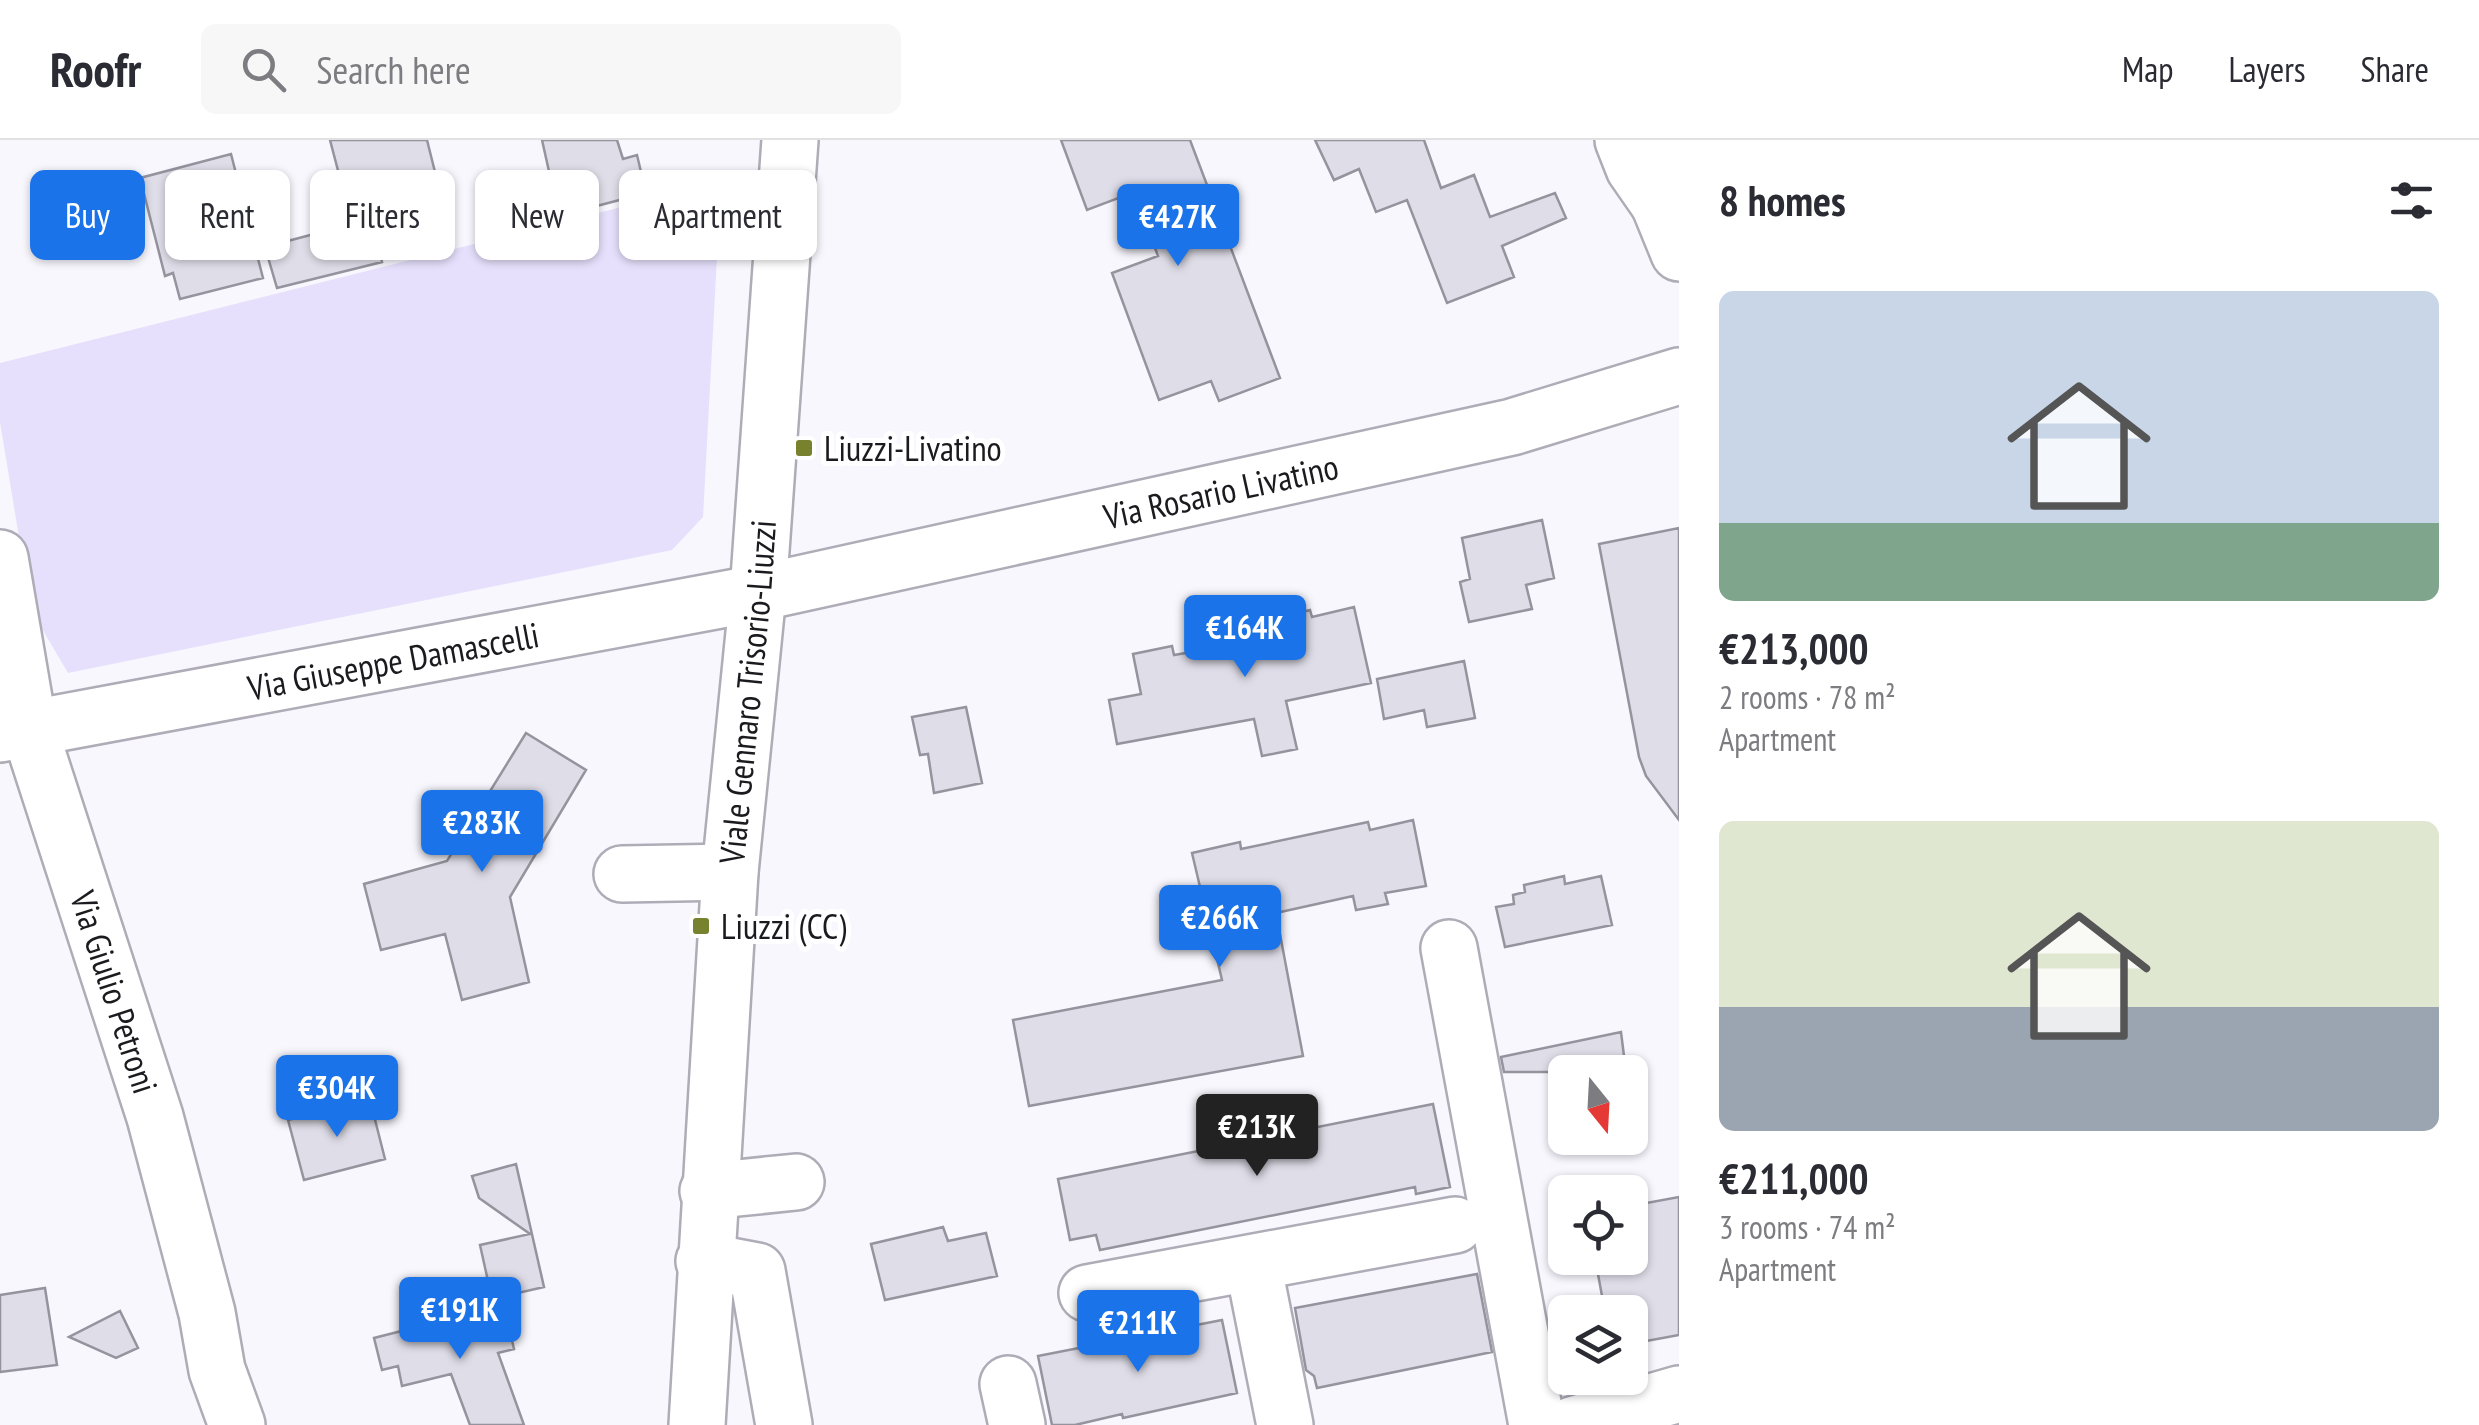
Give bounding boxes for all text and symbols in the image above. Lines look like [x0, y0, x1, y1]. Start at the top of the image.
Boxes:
search box [201, 24, 901, 114]
text: Roofr [50, 38, 141, 100]
icon: search [236, 42, 291, 97]
text: Search here [316, 45, 471, 94]
text: Map [2122, 46, 2173, 92]
text: Layers [2228, 46, 2306, 92]
text: Share [2361, 46, 2429, 92]
chip: Buy [30, 170, 145, 260]
chip: Rent [165, 170, 290, 260]
chip: Filters [310, 170, 455, 260]
chip: New [475, 170, 599, 260]
chip: Apartment [619, 170, 817, 260]
text: 8 homes [1719, 173, 1846, 228]
icon: filters [2384, 173, 2439, 228]
pin: €427K [1108, 184, 1248, 269]
text: €427K [1139, 195, 1217, 237]
icon: home [1989, 356, 2169, 536]
place label: Liuzzi-Livatino [824, 425, 1002, 471]
marker: Liuzzi-Livatino [793, 437, 815, 459]
street label: Via Rosario Livatino [1098, 443, 1343, 539]
street label: Viale Gennaro Trisorio-Liuzzi [708, 518, 786, 867]
pin: €164K [1175, 595, 1315, 680]
text: €164K [1206, 606, 1284, 648]
street label: Via Giuseppe Damascelli [243, 611, 543, 711]
text: €213,000 [1719, 621, 1869, 676]
text: 2 rooms · 78 m² [1719, 676, 1896, 718]
text: Apartment [1719, 718, 1836, 760]
pin: €283K [412, 790, 552, 875]
text: €283K [443, 801, 521, 843]
street label: Via Giulio Petroni [60, 884, 169, 1099]
pin: €266K [1150, 885, 1290, 970]
icon: home [1989, 886, 2169, 1066]
text: €266K [1181, 896, 1259, 938]
place label: Liuzzi (CC) [721, 903, 847, 949]
marker: Liuzzi (CC) [690, 915, 712, 937]
pin: €304K [267, 1055, 407, 1140]
north arrow [1548, 1055, 1648, 1155]
map controls [1548, 1055, 1648, 1395]
text: €304K [298, 1066, 376, 1108]
pin: €213K [1187, 1094, 1327, 1179]
text: €213K [1218, 1105, 1296, 1147]
text: €211,000 [1719, 1151, 1869, 1206]
button: locate [1548, 1175, 1648, 1275]
text: 3 rooms · 74 m² [1719, 1206, 1896, 1248]
text: Apartment [1719, 1248, 1836, 1290]
pin: €191K [390, 1277, 530, 1362]
text: €191K [421, 1288, 499, 1330]
pin: €211K [1068, 1290, 1208, 1375]
button: layers [1548, 1295, 1648, 1395]
text: €211K [1099, 1301, 1177, 1343]

